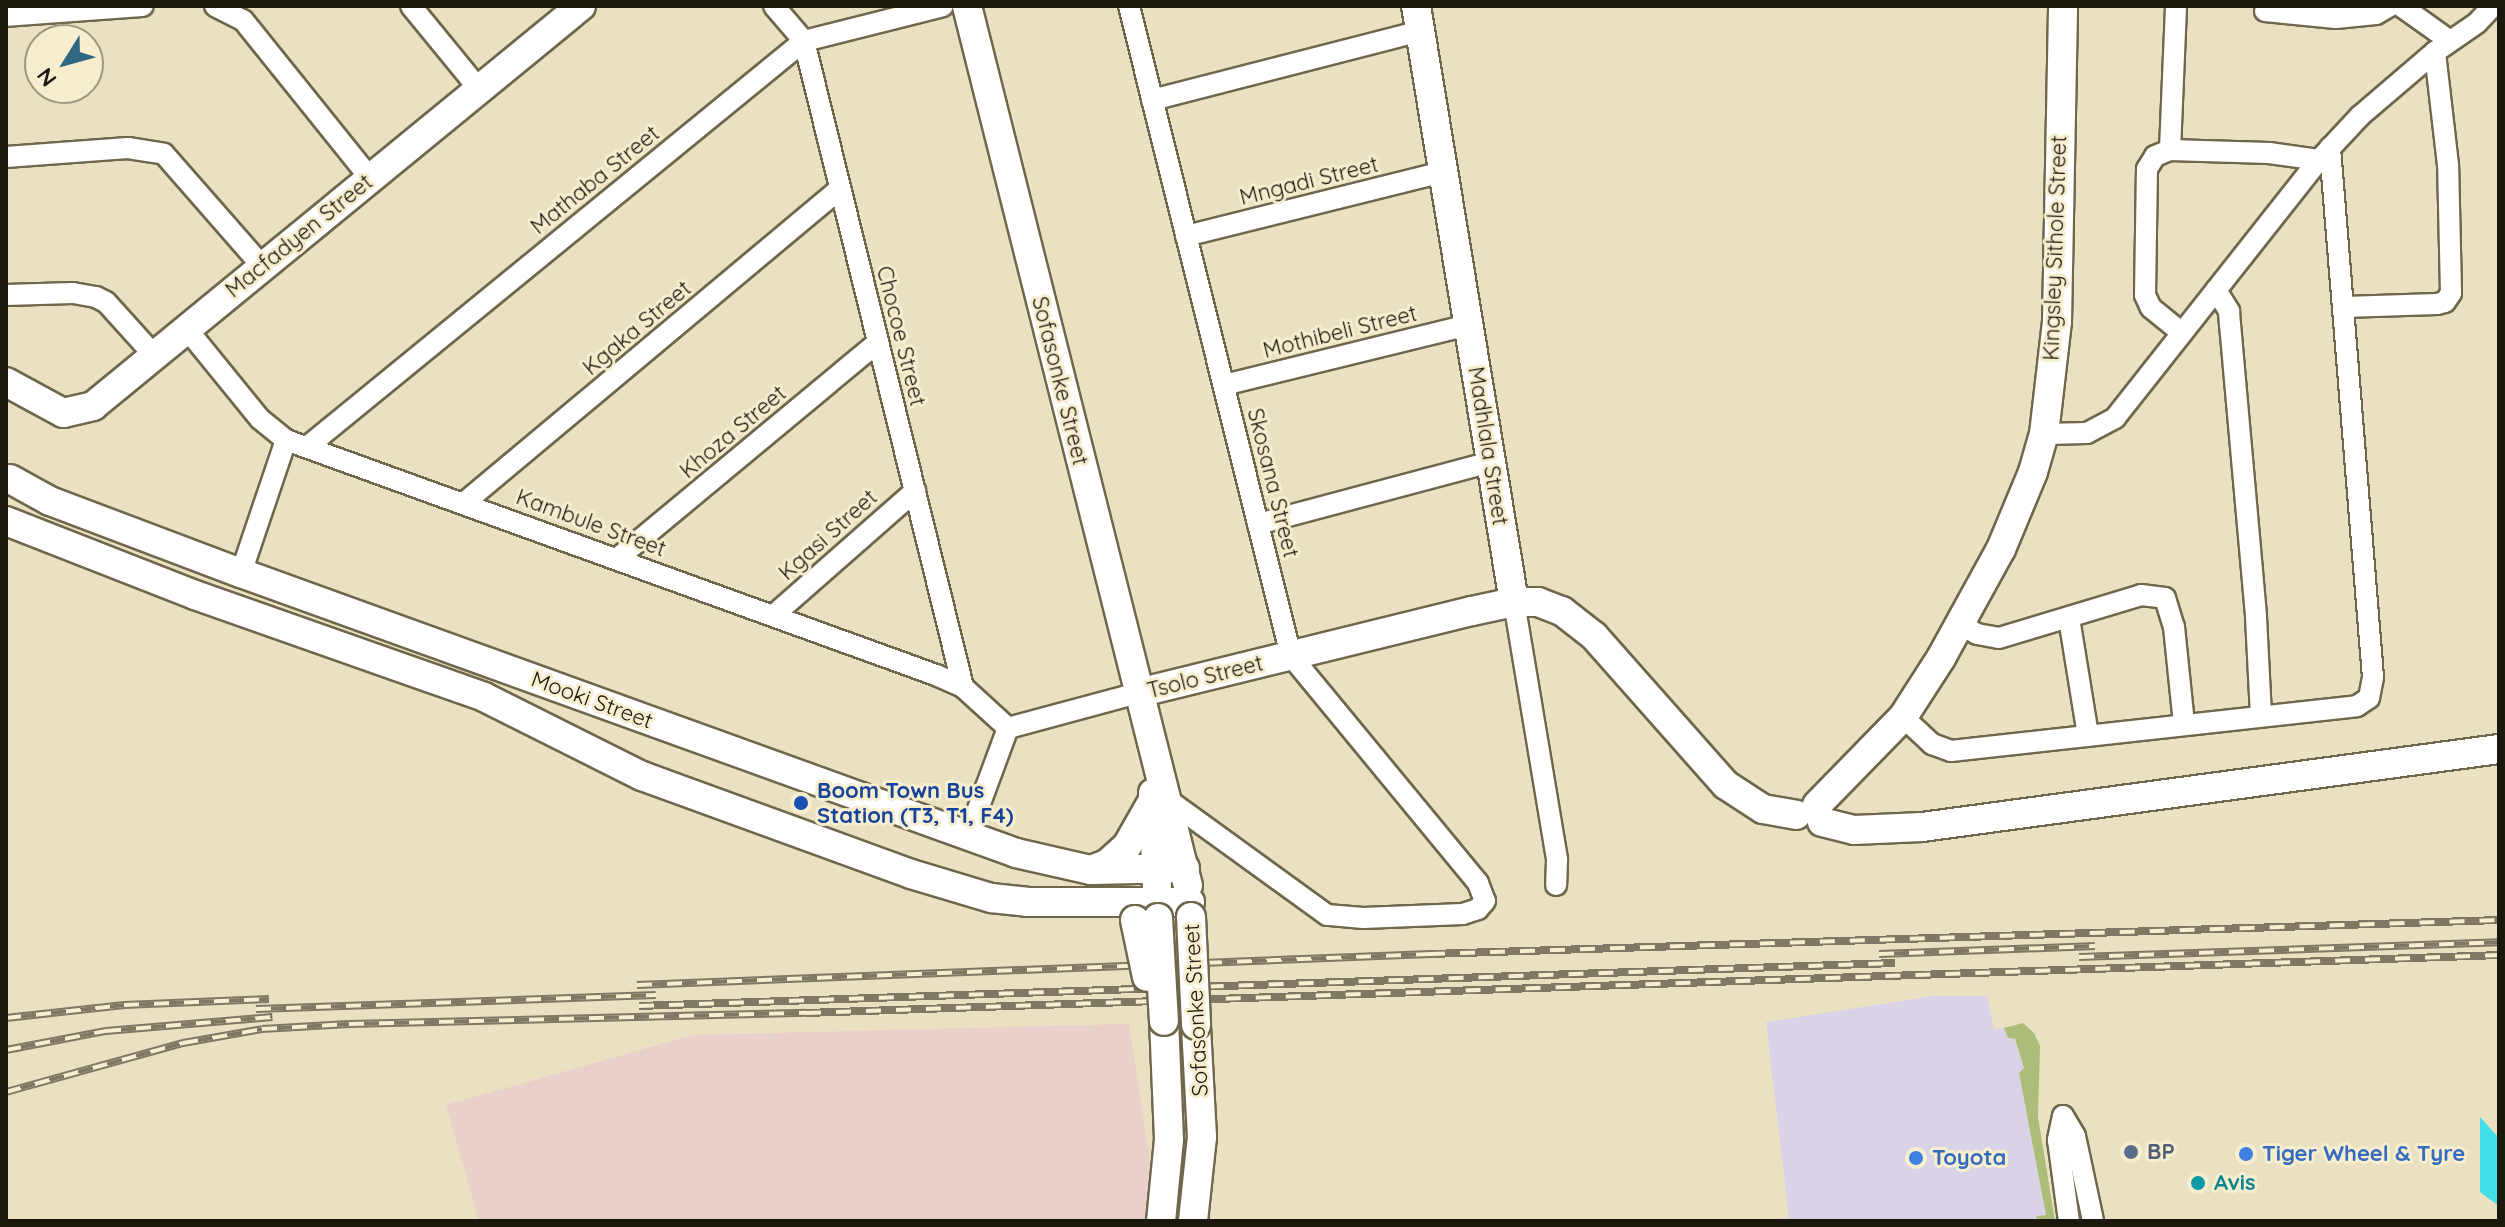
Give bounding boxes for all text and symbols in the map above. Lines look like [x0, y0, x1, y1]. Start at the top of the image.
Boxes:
north arrow [24, 24, 104, 104]
text: N [30, 62, 62, 92]
street label: Mathaba Street [525, 120, 665, 240]
street label: Kingsley Sithole Street [2038, 135, 2072, 361]
street label: Mngadi Street [1237, 151, 1381, 211]
street label: Macfadyen Street [220, 169, 378, 303]
street label: Chocoe Street [871, 263, 931, 409]
street label: Kgaka Street [578, 275, 696, 381]
street label: Sofasonke Street [1026, 294, 1094, 468]
street label: Mothibeli Street [1260, 300, 1420, 364]
street label: Madhlala Street [1462, 365, 1514, 527]
street label: Khoza Street [675, 380, 791, 484]
street label: Skosana Street [1242, 406, 1304, 560]
street label: Kambule Street [512, 484, 670, 562]
street label: Kgasi Street [773, 484, 883, 586]
street label: Tsolo Street [1144, 650, 1266, 704]
street label: Mooki Street [528, 666, 656, 734]
place label: Boom Town Bus Station (T3, T1, F4) [817, 777, 1013, 828]
marker: Boom Town Bus Station (T3, T1, F4) [792, 794, 810, 812]
street label: Sofasonke Street [1178, 923, 1214, 1097]
place label: BP [2147, 1139, 2175, 1165]
place label: Tiger Wheel & Tyre [2262, 1141, 2465, 1167]
marker: BP [2122, 1143, 2140, 1161]
place label: Toyota [1932, 1145, 2006, 1171]
marker: Tiger Wheel & Tyre [2237, 1145, 2255, 1163]
marker: Toyota [1907, 1149, 1925, 1167]
place label: Avis [2214, 1170, 2256, 1196]
marker: Avis [2189, 1174, 2207, 1192]

